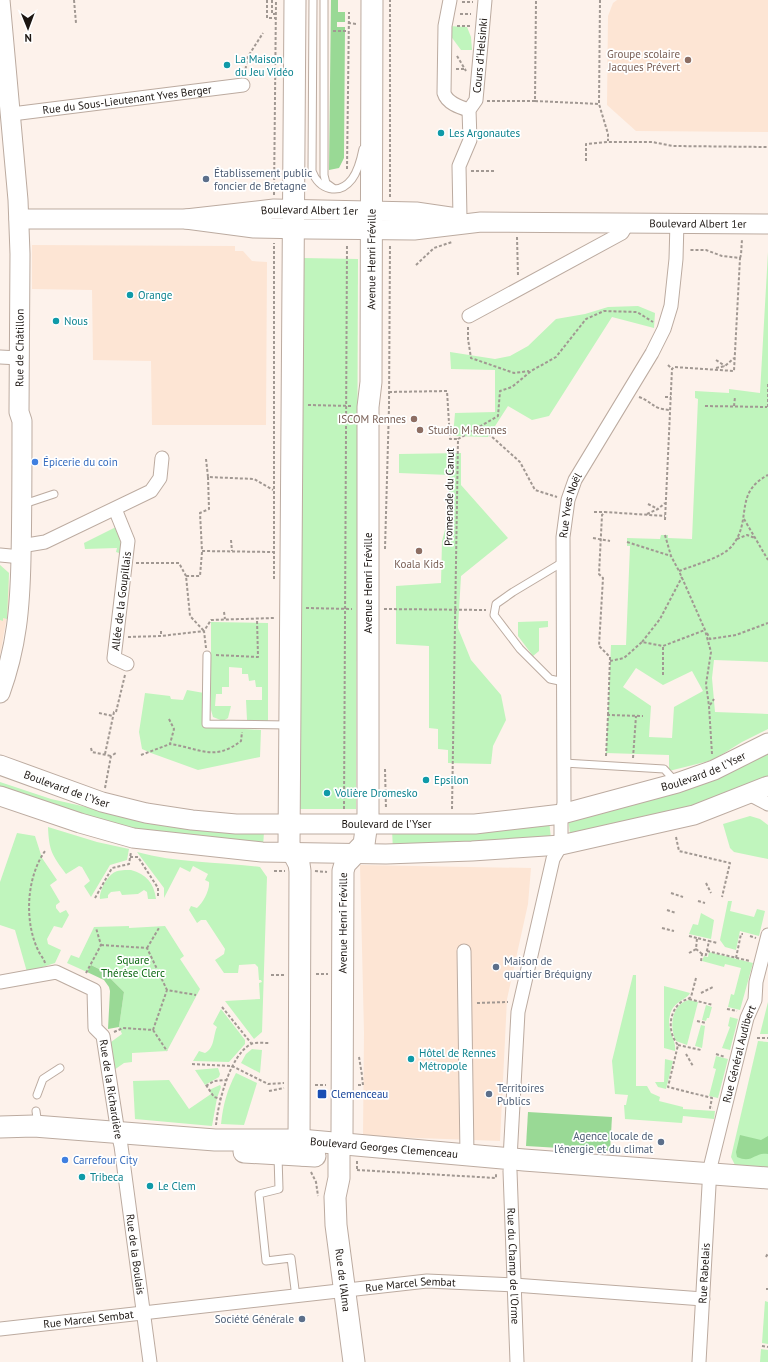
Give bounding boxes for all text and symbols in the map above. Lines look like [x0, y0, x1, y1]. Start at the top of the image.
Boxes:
north arrow [8, 8, 48, 48]
street label: Cours d'Helsinki [470, 17, 490, 94]
text: N [24, 31, 32, 45]
place label: Groupe scolaire Jacques Prévert [607, 47, 680, 74]
place label: La Maison du Jeu Vidéo [235, 52, 294, 79]
marker: Groupe scolaire Jacques Prévert [683, 55, 693, 65]
marker: La Maison du Jeu Vidéo [222, 60, 232, 70]
street label: Rue du Sous-Lieutenant Yves Berger [42, 82, 213, 117]
place label: Les Argonautes [449, 126, 520, 140]
marker: Les Argonautes [436, 128, 446, 138]
place label: Établissement public foncier de Bretagne [214, 166, 312, 193]
marker: Établissement public foncier de Bretagne [201, 174, 211, 184]
street label: Boulevard Albert 1er [260, 202, 358, 218]
street label: Avenue Henri Fréville [364, 208, 378, 310]
street label: Boulevard Albert 1er [649, 216, 747, 231]
place label: Orange [138, 288, 173, 302]
marker: Orange [125, 290, 135, 300]
street label: Rue de Châtillon [12, 309, 27, 387]
place label: Nous [64, 314, 88, 328]
marker: Nous [51, 316, 61, 326]
place label: ISCOM Rennes [338, 412, 406, 426]
marker: ISCOM Rennes [409, 414, 419, 424]
place label: Studio M Rennes [428, 423, 507, 437]
marker: Studio M Rennes [415, 425, 425, 435]
street label: Promenade du Canut [441, 448, 457, 546]
place label: Épicerie du coin [43, 455, 118, 469]
marker: Épicerie du coin [30, 457, 40, 467]
street label: Rue Yves Noël [556, 469, 585, 539]
street label: Avenue Henri Fréville [361, 532, 375, 633]
marker: Koala Kids [414, 546, 424, 556]
street label: Allée de la Goupillais [108, 550, 134, 651]
place label: Koala Kids [394, 557, 444, 571]
street label: Boulevard de l'Yser [659, 748, 748, 794]
street label: Boulevard de l'Yser [22, 767, 111, 811]
place label: Epsilon [434, 773, 469, 787]
marker: Epsilon [421, 775, 431, 785]
place label: Volière Dromesko [334, 786, 418, 800]
marker: Volière Dromesko [322, 788, 332, 798]
street label: Boulevard de l'Yser [341, 817, 432, 831]
street label: Avenue Henri Fréville [336, 872, 350, 973]
park label: Square Thérèse Clerc [101, 953, 165, 980]
place label: Maison de quartier Bréquigny [504, 954, 593, 981]
marker: Maison de quartier Bréquigny [491, 962, 501, 972]
street label: Rue Général Audibert [719, 1003, 759, 1104]
street label: Rue de la Richardière [97, 1038, 126, 1141]
place label: Hôtel de Rennes Métropole [419, 1046, 496, 1073]
marker: Hôtel de Rennes Métropole [406, 1054, 416, 1064]
place label: Territoires Publics [497, 1081, 544, 1108]
place label: Clemenceau [331, 1087, 388, 1101]
marker: Clemenceau [316, 1088, 328, 1100]
marker: Territoires Publics [484, 1089, 494, 1099]
place label: Agence locale de l'énergie et du climat [554, 1129, 653, 1156]
street label: Boulevard Georges Clemenceau [309, 1134, 459, 1161]
marker: Agence locale de l'énergie et du climat [656, 1137, 666, 1147]
place label: Carrefour City [73, 1153, 138, 1167]
marker: Carrefour City [60, 1155, 70, 1165]
place label: Tribeca [90, 1170, 123, 1184]
marker: Tribeca [77, 1172, 87, 1182]
place label: Le Clem [158, 1179, 196, 1193]
marker: Le Clem [145, 1181, 155, 1191]
street label: Rue du Champ de l'Orme [504, 1207, 523, 1325]
street label: Rue de la Boulais [123, 1213, 148, 1296]
street label: Rue Rabelais [695, 1242, 713, 1304]
street label: Rue de l'Alma [332, 1248, 354, 1312]
street label: Rue Marcel Sembat [365, 1274, 456, 1295]
street label: Rue Marcel Sembat [43, 1307, 135, 1331]
place label: Société Générale [215, 1312, 294, 1326]
marker: Société Générale [297, 1314, 307, 1324]

